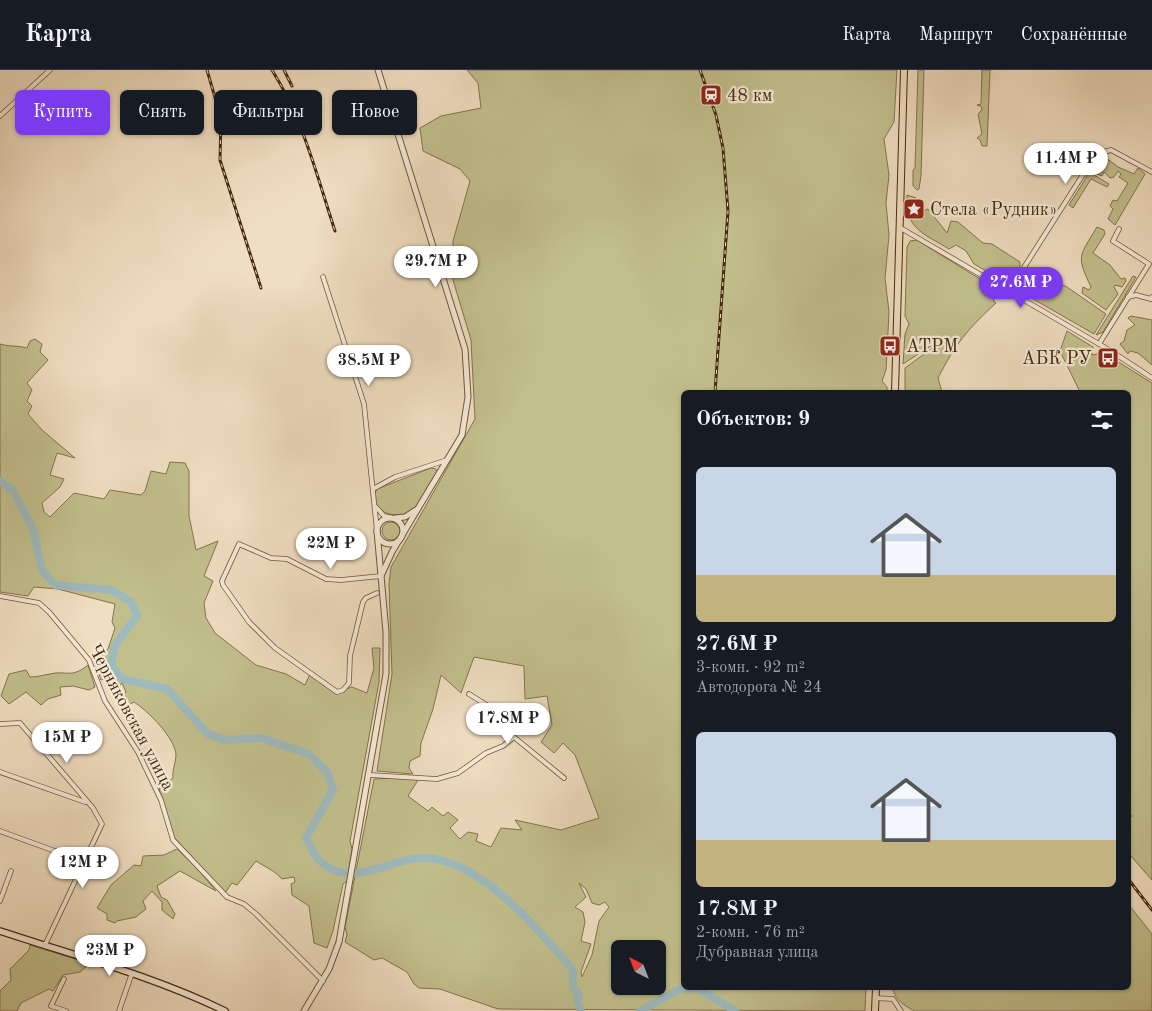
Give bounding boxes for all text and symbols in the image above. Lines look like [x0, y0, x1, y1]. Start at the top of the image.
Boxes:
text: Карта [25, 23, 92, 47]
text: Карта [842, 26, 891, 44]
text: Маршрут [919, 26, 993, 44]
text: Сохранённые [1021, 26, 1127, 44]
station icon: 48 км [699, 83, 723, 107]
place label: 48 км [727, 87, 772, 105]
chip: Купить [15, 90, 110, 135]
chip: Снять [120, 90, 204, 135]
chip: Фильтры [214, 90, 322, 135]
chip: Новое [332, 90, 417, 135]
pin: 11.4M ₽ [1020, 142, 1112, 185]
text: 11.4M ₽ [1035, 151, 1097, 167]
place icon: Стела «Рудник» [902, 197, 926, 221]
place label: Стела «Рудник» [930, 201, 1058, 219]
pin: 29.7M ₽ [390, 246, 482, 288]
text: 29.7M ₽ [405, 254, 467, 270]
pin: 27.6M ₽ [975, 266, 1067, 309]
text: 27.6M ₽ [990, 275, 1052, 291]
bus stop icon: АТРМ [878, 334, 902, 358]
place label: АТРМ [906, 338, 958, 356]
pin: 38.5M ₽ [323, 344, 415, 387]
bus stop icon: АБК РУ [1096, 346, 1120, 370]
place label: АБК РУ [1022, 350, 1092, 368]
text: 38.5M ₽ [338, 353, 400, 369]
icon: filters [1088, 406, 1116, 434]
text: Объектов: 9 [696, 409, 810, 430]
icon: home [861, 500, 951, 590]
pin: 22M ₽ [296, 528, 366, 570]
text: 22M ₽ [307, 536, 355, 552]
text: 27.6M ₽ [696, 634, 778, 655]
street label: Черняковская улица [85, 641, 177, 794]
text: 3-комн. · 92 m² [696, 660, 805, 676]
text: Автодорога № 24 [696, 680, 822, 696]
pin: 17.8M ₽ [462, 702, 554, 745]
text: 17.8M ₽ [477, 711, 539, 727]
pin: 15M ₽ [32, 722, 102, 764]
text: 15M ₽ [43, 730, 91, 746]
icon: home [861, 765, 951, 855]
pin: 12M ₽ [48, 846, 118, 889]
text: 12M ₽ [59, 855, 107, 871]
text: 17.8M ₽ [696, 899, 778, 920]
text: 2-комн. · 76 m² [696, 925, 805, 941]
pin: 23M ₽ [75, 934, 145, 977]
north arrow [611, 940, 666, 995]
map controls [611, 940, 666, 995]
text: 23M ₽ [86, 943, 134, 959]
text: Дубравная улица [696, 945, 819, 961]

